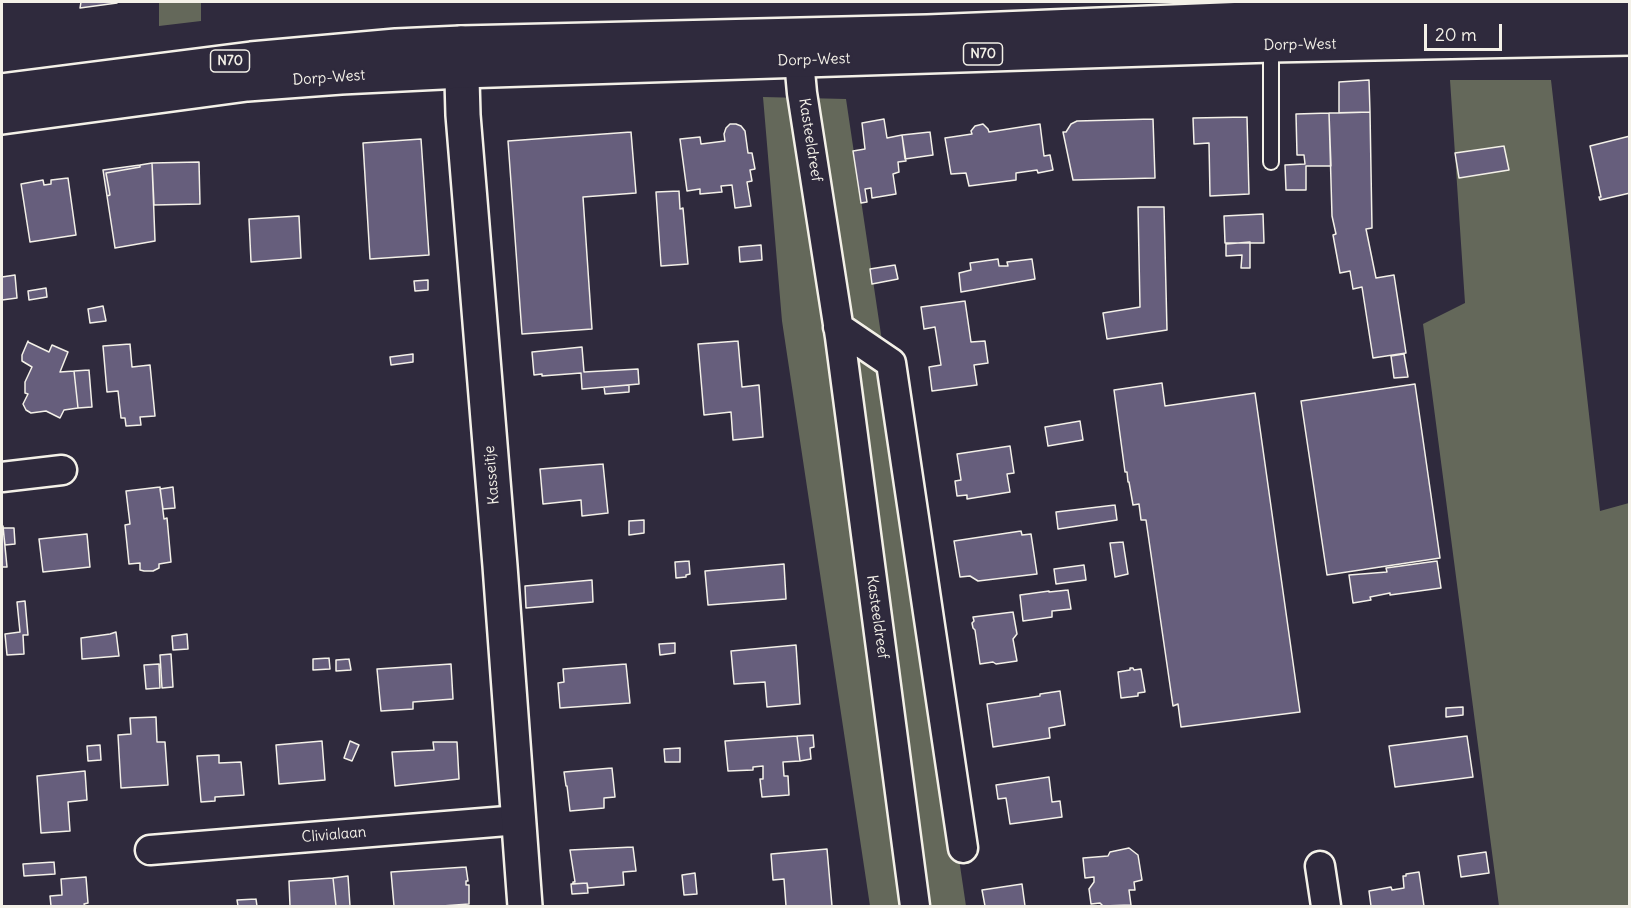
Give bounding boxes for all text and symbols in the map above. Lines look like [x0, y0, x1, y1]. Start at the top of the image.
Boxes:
scale bar [1427, 12, 1505, 50]
text: 20 m [1435, 23, 1477, 46]
street label: Dorp-West [1263, 35, 1337, 55]
road number: N70 [964, 43, 1002, 65]
road number: N70 [210, 50, 250, 72]
street label: Dorp-West [777, 50, 851, 70]
street label: Dorp-West [292, 66, 366, 90]
street label: Kasteeldreef [794, 97, 826, 183]
street label: Kasseitje [480, 445, 504, 505]
street label: Kasteeldreef [862, 574, 892, 660]
street label: Clivialaan [301, 823, 367, 847]

